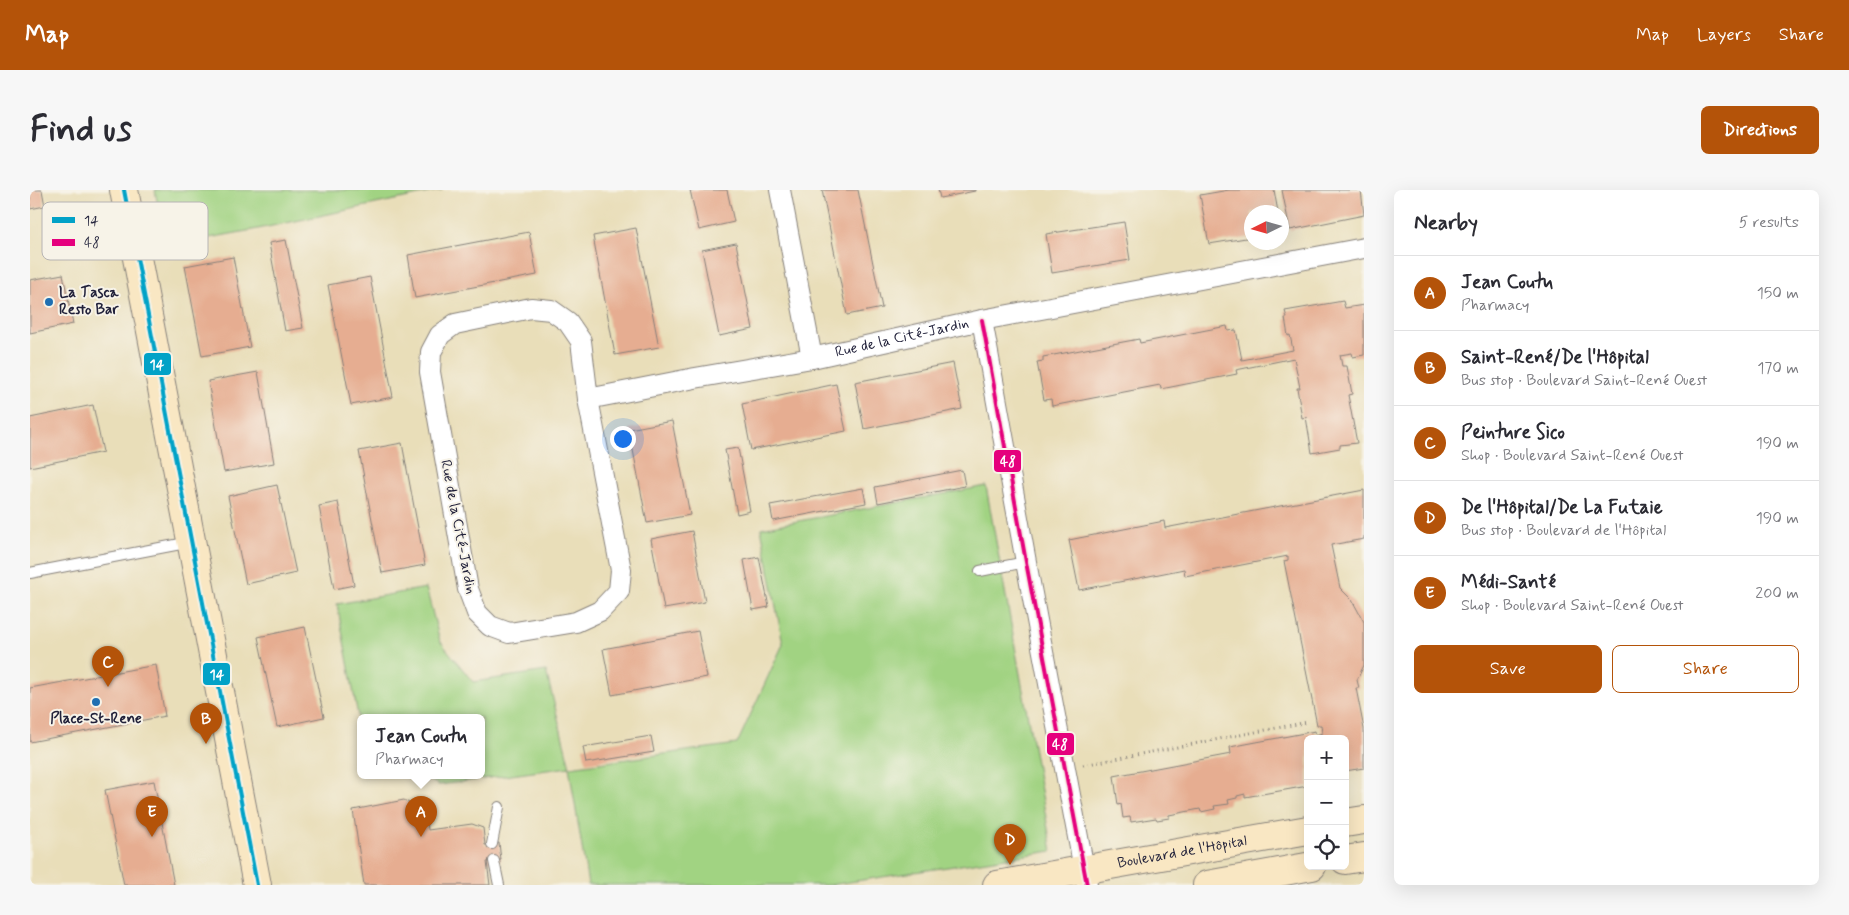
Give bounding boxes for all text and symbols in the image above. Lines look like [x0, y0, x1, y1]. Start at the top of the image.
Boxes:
text: Map [25, 20, 69, 51]
text: Map [1636, 23, 1669, 47]
text: Layers [1697, 23, 1751, 47]
text: Share [1779, 23, 1824, 47]
button: Directions [1701, 106, 1819, 154]
text: Find us [30, 107, 132, 153]
legend [42, 202, 208, 260]
north arrow [1244, 205, 1289, 250]
text: Nearby [1414, 209, 1478, 237]
text: 14 [84, 212, 99, 230]
text: 5 results [1739, 212, 1799, 233]
text: 48 [84, 234, 100, 252]
text: Jean Coutu [1461, 270, 1553, 295]
place label: La Tasca Resto Bar [59, 283, 119, 320]
text: A [1425, 283, 1435, 304]
text: 150 m [1757, 283, 1799, 304]
text: Pharmacy [1461, 295, 1529, 316]
marker: La Tasca Resto Bar [43, 296, 55, 308]
street label: Rue de la Cité-Jardin [833, 313, 971, 363]
text: Saint-René/De l'Hôpital [1461, 345, 1649, 370]
line badge: 14 [143, 352, 172, 376]
text: 14 [150, 356, 165, 374]
text: B [1425, 358, 1435, 379]
text: 170 m [1757, 358, 1799, 379]
text: Bus stop · Boulevard Saint-René Ouest [1461, 370, 1707, 391]
text: Peinture Sico [1461, 420, 1565, 445]
your location [610, 426, 636, 452]
text: C [1424, 433, 1436, 454]
text: 190 m [1756, 433, 1799, 454]
text: Shop · Boulevard Saint-René Ouest [1461, 445, 1684, 466]
line badge: 48 [993, 449, 1022, 473]
text: 48 [1000, 453, 1016, 471]
street label: Rue de la Cité-Jardin [435, 458, 481, 596]
text: De l'Hôpital/De La Futaie [1461, 495, 1663, 520]
text: D [1424, 508, 1436, 529]
text: 190 m [1756, 508, 1799, 529]
text: Bus stop · Boulevard de l'Hôpital [1461, 520, 1666, 541]
text: Médi-Santé [1461, 570, 1556, 595]
text: E [1425, 583, 1435, 604]
text: 200 m [1755, 583, 1799, 604]
text: Shop · Boulevard Saint-René Ouest [1461, 595, 1684, 616]
button: Save [1414, 645, 1602, 693]
button: Share [1612, 645, 1799, 693]
pin: C [92, 646, 124, 687]
line badge: 14 [202, 662, 231, 686]
text: 14 [210, 666, 225, 684]
marker: Place-St-Rene [90, 696, 102, 708]
pin: B [190, 703, 222, 744]
place label: Place-St-Rene [50, 709, 142, 729]
popup [357, 714, 485, 779]
text: Jean Coutu [375, 724, 467, 749]
line badge: 48 [1046, 732, 1075, 756]
map controls [1304, 735, 1349, 870]
button: + [1304, 735, 1349, 780]
text: 48 [1052, 736, 1068, 754]
text: Pharmacy [375, 749, 444, 770]
button: − [1304, 780, 1349, 825]
pin: E [136, 796, 168, 837]
pin: A [405, 796, 437, 837]
pin: D [994, 824, 1026, 865]
button: locate [1304, 825, 1349, 870]
street label: Boulevard de l'Hôpital [1116, 831, 1249, 874]

